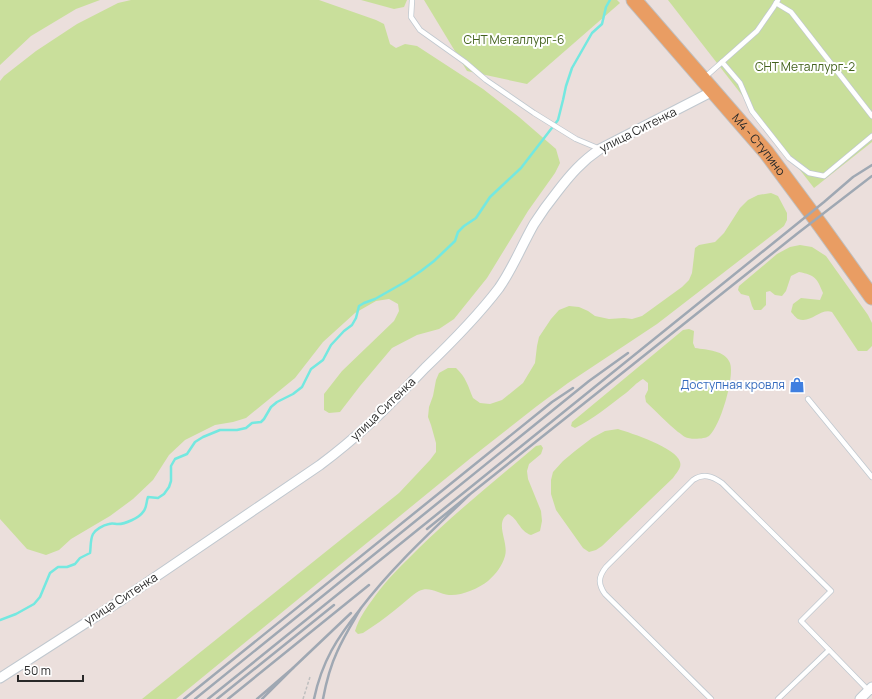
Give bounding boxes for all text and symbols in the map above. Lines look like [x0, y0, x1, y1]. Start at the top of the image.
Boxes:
park label: СНТ Металлург-6 [464, 31, 564, 48]
park label: СНТ Металлург-2 [755, 58, 855, 75]
street label: улица Ситенка [596, 103, 679, 156]
street label: М4 - Ступино [728, 110, 790, 179]
street label: улица Ситенка [346, 373, 419, 444]
place label: Доступная кровля [681, 376, 785, 393]
shop icon: Доступная кровля [788, 376, 806, 394]
street label: улица Ситенка [81, 568, 161, 629]
scale bar [18, 657, 83, 683]
text: 50 m [24, 662, 51, 679]

